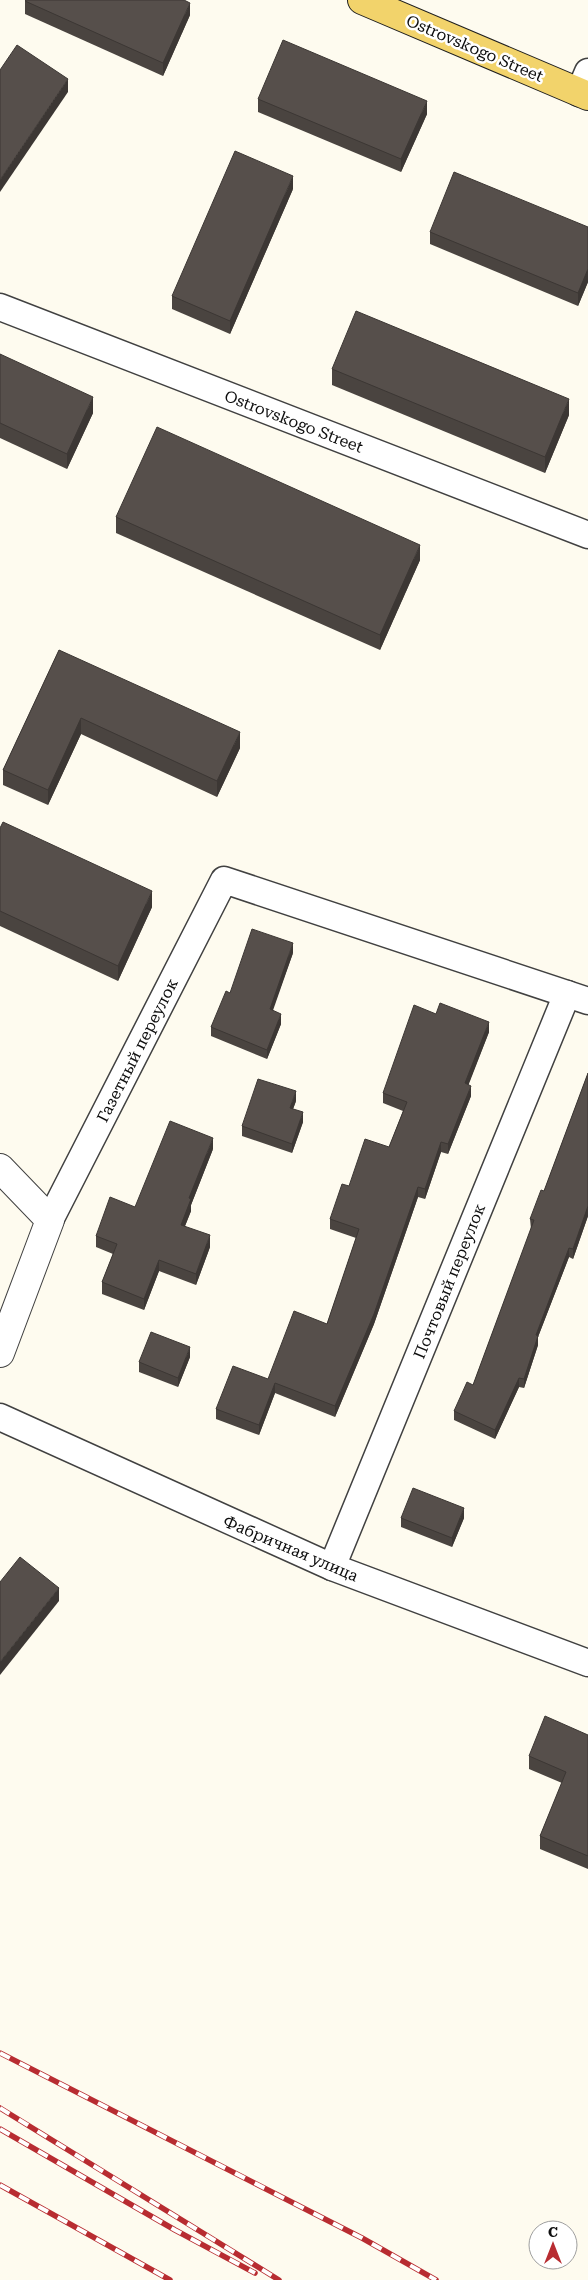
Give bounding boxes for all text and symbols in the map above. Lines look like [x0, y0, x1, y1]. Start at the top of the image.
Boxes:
street label: Ostrovskogo Street [404, 11, 546, 86]
street label: Ostrovskogo Street [222, 386, 366, 457]
street label: Газетный переулок [93, 975, 182, 1125]
street label: Почтовый переулок [410, 1201, 489, 1361]
street label: Фабричная улица [221, 1511, 361, 1586]
north arrow [528, 2220, 578, 2270]
text: С [548, 2224, 558, 2240]

